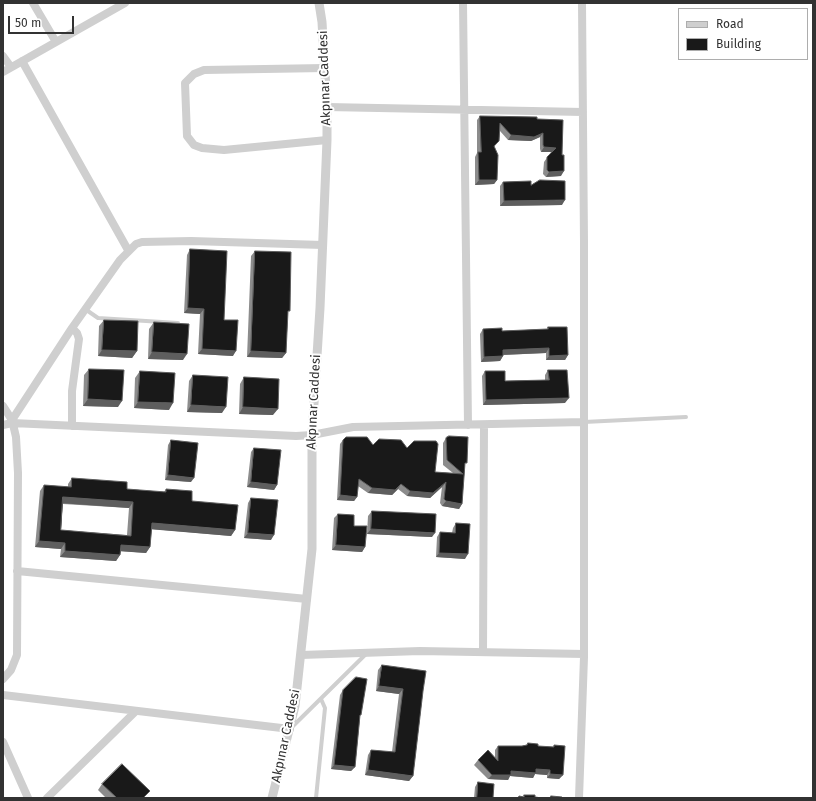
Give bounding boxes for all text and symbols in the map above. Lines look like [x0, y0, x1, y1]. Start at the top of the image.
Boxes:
scale bar [10, 8, 76, 34]
legend [678, 8, 808, 60]
text: 50 m [15, 16, 41, 30]
text: Road [716, 17, 744, 31]
street label: Akpınar Caddesi [316, 30, 334, 126]
text: Building [716, 37, 761, 51]
street label: Akpınar Caddesi [304, 354, 324, 450]
street label: Akpınar Caddesi [268, 688, 304, 784]

